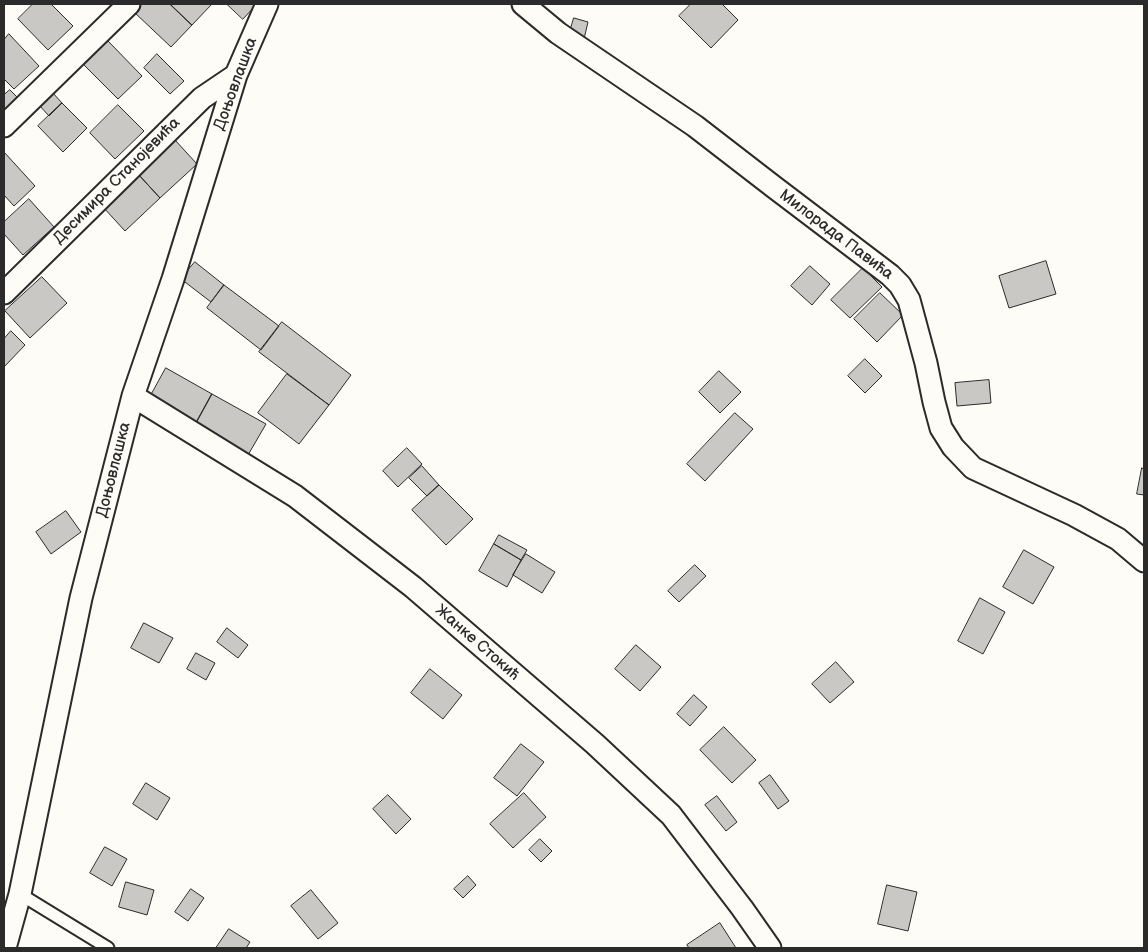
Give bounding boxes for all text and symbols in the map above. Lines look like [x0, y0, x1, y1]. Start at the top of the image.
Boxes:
street label: Доњовлашка [210, 35, 262, 133]
street label: Десимира Станојевића [50, 114, 184, 248]
street label: Милорада Павића [775, 186, 897, 284]
street label: Доњовлашка [93, 420, 135, 520]
street label: Жанке Стокић [431, 601, 523, 685]

